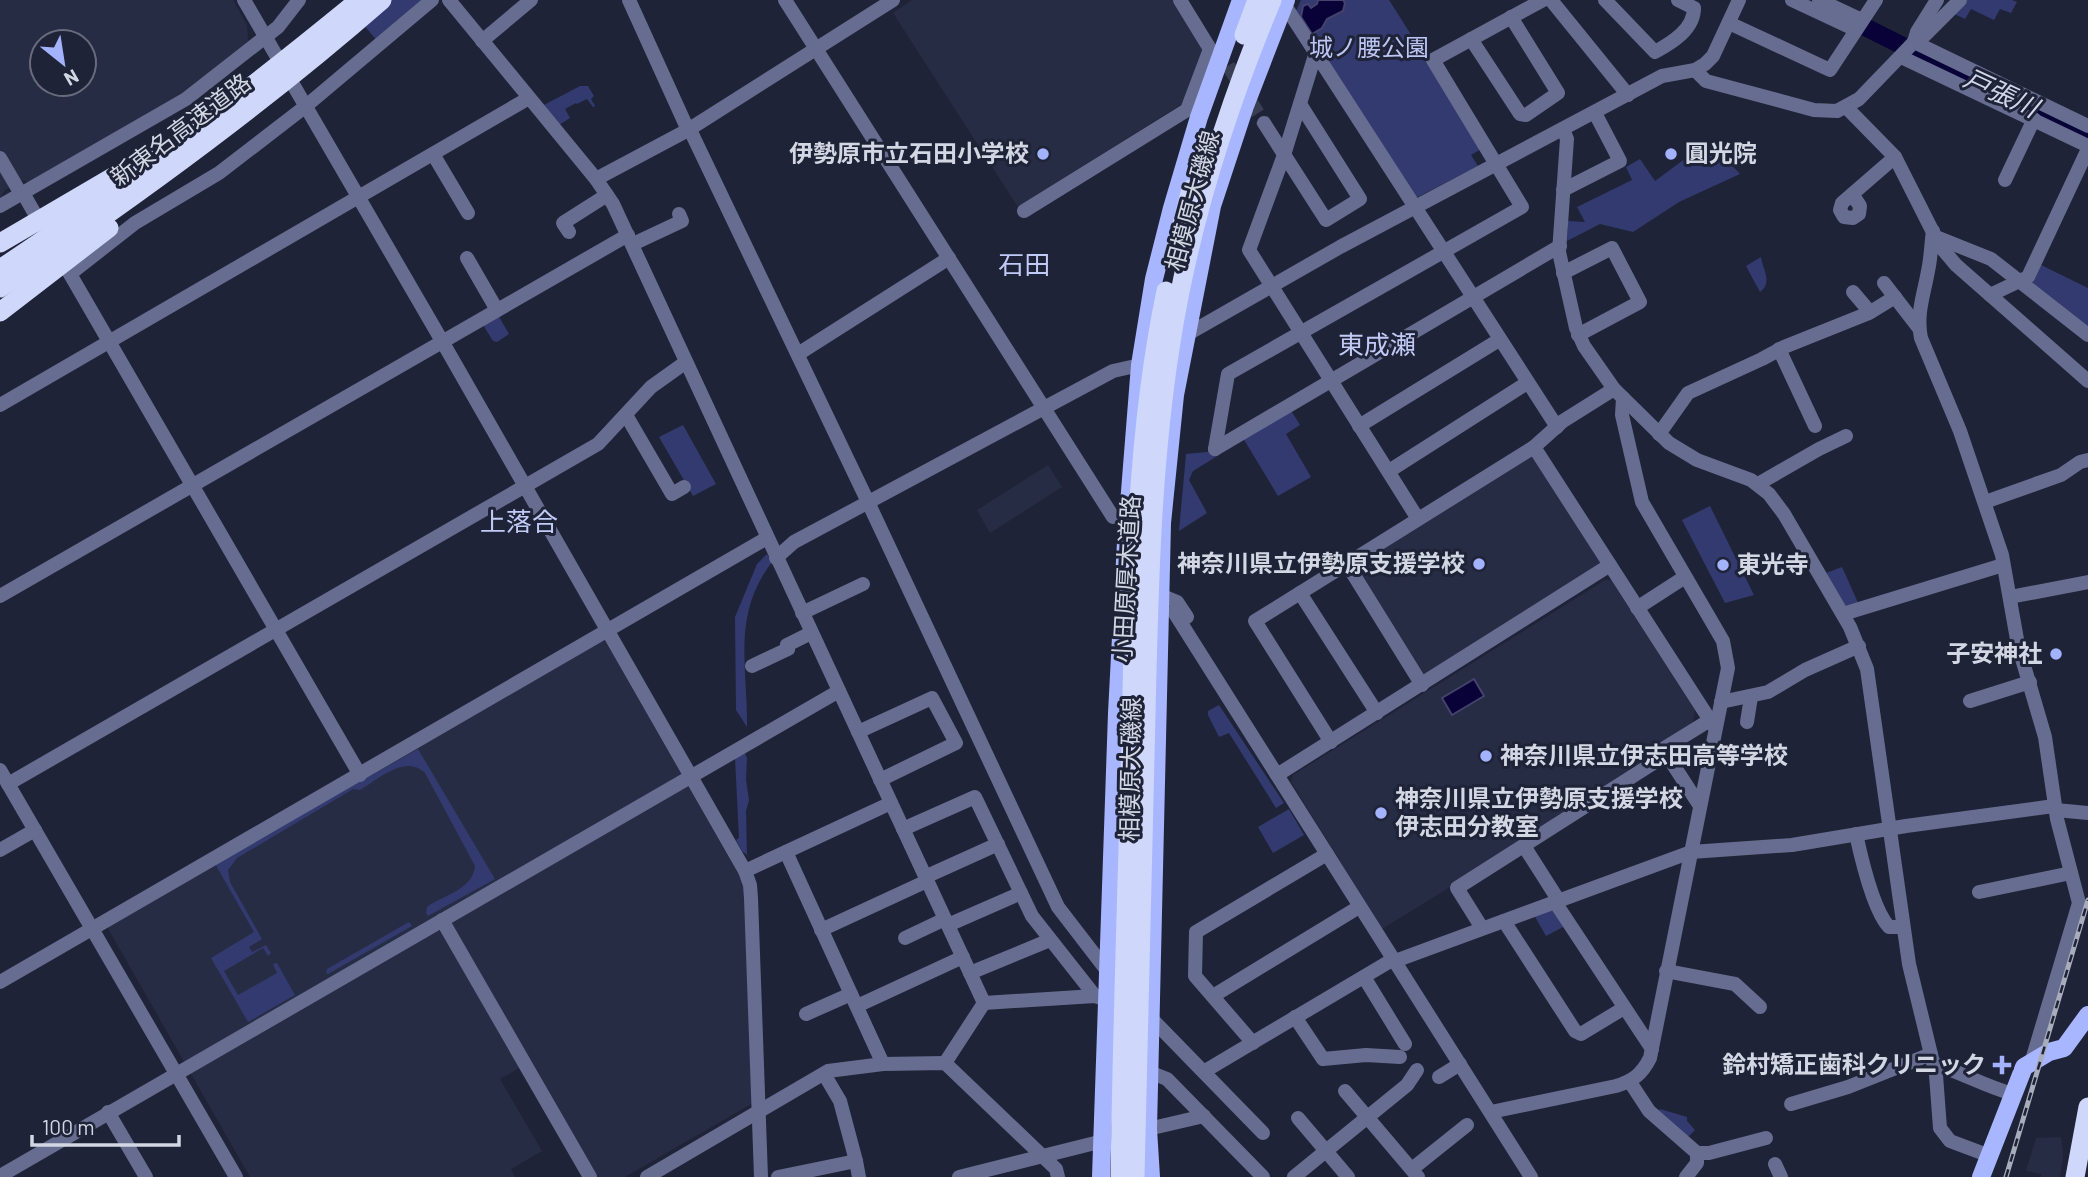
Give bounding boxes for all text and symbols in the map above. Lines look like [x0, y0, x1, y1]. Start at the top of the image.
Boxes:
north arrow [28, 28, 98, 98]
park label: 城ノ腰公園 [1309, 32, 1429, 61]
water label: 戸張川 [1960, 61, 2046, 123]
text: N [61, 65, 83, 91]
street label: 新東名高速道路 [104, 67, 256, 191]
street label: 相模原大磯線 [1159, 127, 1224, 274]
place label: 伊勢原市立石田小学校 [789, 138, 1029, 167]
place label: 圓光院 [1685, 138, 1757, 167]
marker: 伊勢原市立石田小学校 [1035, 146, 1051, 162]
marker: 圓光院 [1663, 146, 1679, 162]
district label: 石田 [998, 248, 1050, 279]
district label: 東成瀬 [1338, 328, 1416, 359]
street label: 小田原厚木道路 [1107, 494, 1144, 664]
district label: 上落合 [480, 505, 558, 536]
place label: 神奈川県立伊勢原支援学校 [1177, 548, 1465, 577]
place label: 東光寺 [1737, 549, 1809, 578]
marker: 神奈川県立伊勢原支援学校 [1471, 556, 1487, 572]
marker: 東光寺 [1715, 557, 1731, 573]
place label: 子安神社 [1946, 638, 2042, 667]
marker: 子安神社 [2048, 646, 2064, 662]
street label: 相模原大磯線 [1114, 697, 1145, 841]
place label: 神奈川県立伊志田高等学校 [1500, 740, 1788, 769]
marker: 神奈川県立伊志田高等学校 [1478, 748, 1494, 764]
place label: 神奈川県立伊勢原支援学校 伊志田分教室 [1395, 783, 1683, 840]
marker: 神奈川県立伊勢原支援学校 伊志田分教室 [1373, 805, 1389, 821]
place label: 鈴村矯正歯科クリニック [1722, 1049, 1986, 1078]
marker: 鈴村矯正歯科クリニック [1992, 1055, 2012, 1075]
scale bar [32, 1104, 178, 1148]
text: 100 m [42, 1114, 95, 1139]

